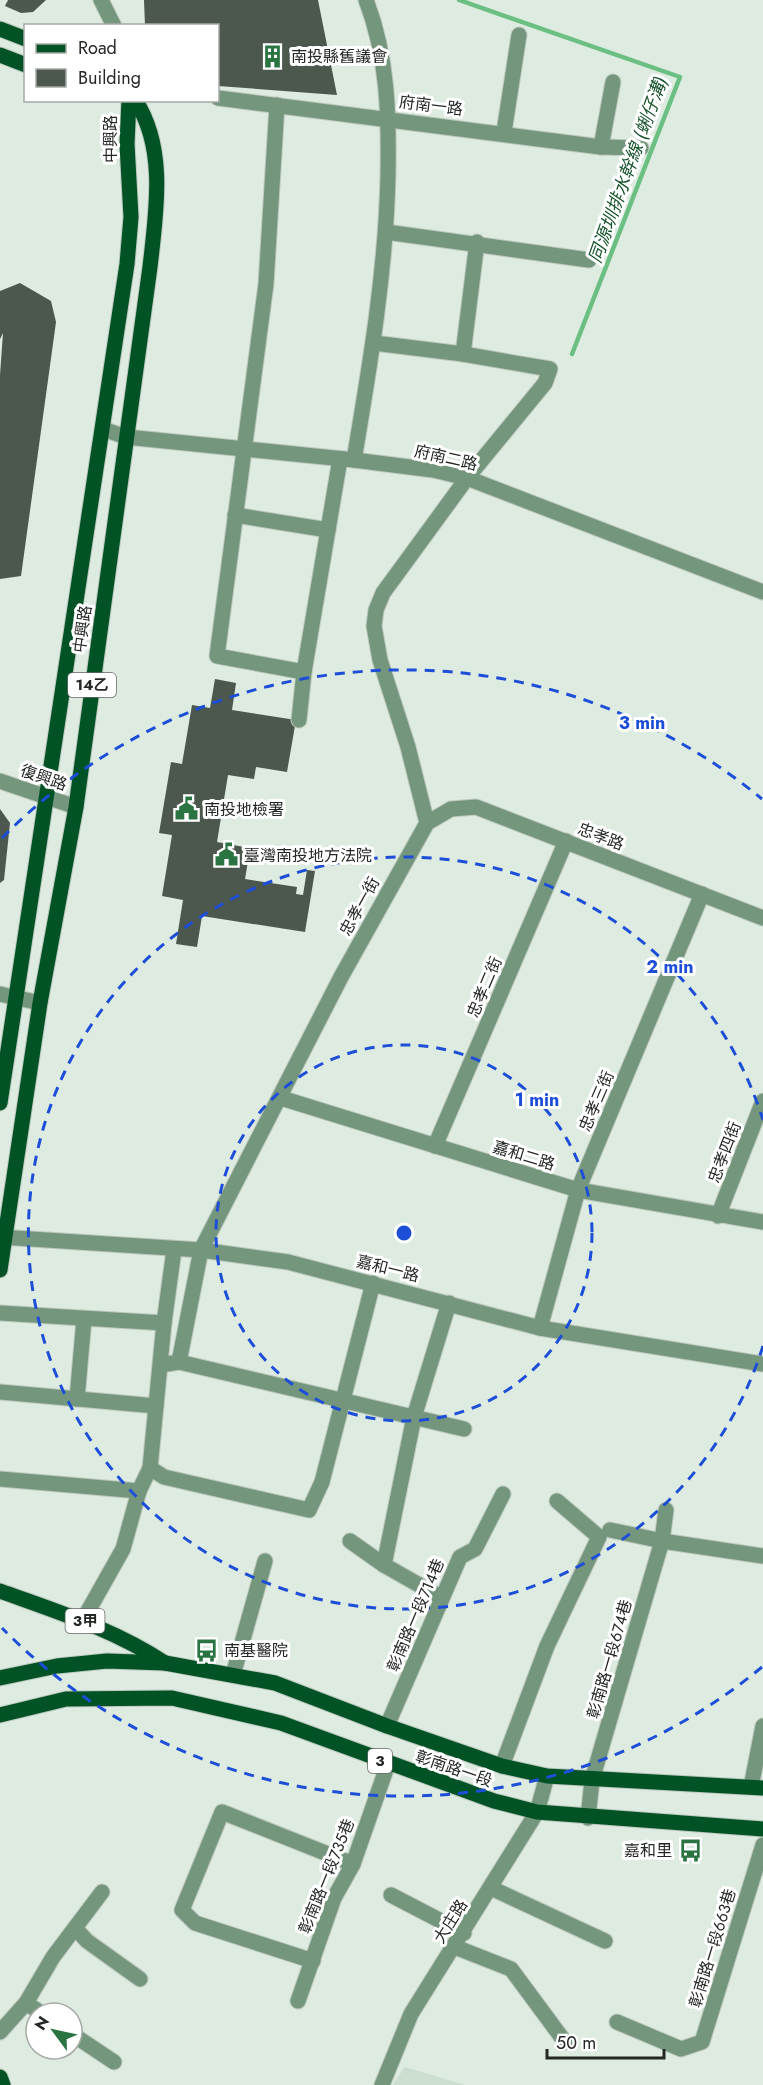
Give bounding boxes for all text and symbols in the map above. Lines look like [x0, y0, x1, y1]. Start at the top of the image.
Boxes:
legend [24, 24, 219, 102]
text: Road [78, 35, 117, 61]
building icon: 南投縣舊議會 [260, 43, 286, 69]
place label: 南投縣舊議會 [291, 45, 387, 68]
text: Building [78, 65, 141, 91]
water label: 同源圳排水幹線 (蜊仔溝) [582, 73, 674, 267]
street label: 府南一路 [398, 90, 464, 121]
street label: 中興路 [99, 115, 122, 163]
street label: 府南二路 [412, 439, 480, 476]
street label: 中興路 [68, 604, 97, 654]
road number: 14乙 [68, 673, 116, 697]
text: 3 min [619, 710, 665, 736]
street label: 復興路 [17, 759, 70, 796]
public building icon: 南投地檢署 [173, 796, 199, 822]
place label: 南投地檢署 [204, 798, 284, 821]
street label: 忠孝路 [574, 817, 627, 856]
public building icon: 臺灣南投地方法院 [213, 842, 239, 868]
place label: 臺灣南投地方法院 [244, 844, 372, 867]
street label: 忠孝一街 [334, 873, 385, 940]
street label: 忠孝二街 [461, 953, 508, 1021]
text: 2 min [646, 954, 694, 980]
street label: 忠孝三街 [573, 1067, 620, 1135]
text: 1 min [515, 1087, 559, 1113]
street label: 忠孝四街 [702, 1118, 747, 1186]
street label: 嘉和二路 [490, 1135, 558, 1176]
centre of rings [394, 1223, 414, 1243]
street label: 嘉和一路 [354, 1250, 422, 1287]
street label: 彰南路一段714巷 [381, 1555, 450, 1675]
street label: 彰南路一段674巷 [581, 1597, 637, 1721]
road number: 3甲 [66, 1609, 104, 1633]
bus stop icon: 南基醫院 [193, 1637, 219, 1663]
place label: 南基醫院 [224, 1639, 288, 1662]
street label: 彰南路一段 [412, 1745, 495, 1792]
road number: 3 [368, 1749, 392, 1773]
street label: 彰南路一段735巷 [293, 1815, 360, 1937]
bus stop icon: 嘉和里 [677, 1837, 703, 1863]
place label: 嘉和里 [624, 1839, 672, 1862]
street label: 彰南路一段663巷 [683, 1886, 741, 2010]
street label: 大庄路 [428, 1895, 473, 1948]
north arrow [24, 2001, 84, 2061]
text: N [29, 2012, 55, 2035]
scale bar [547, 2022, 664, 2060]
text: 50 m [556, 2030, 596, 2056]

